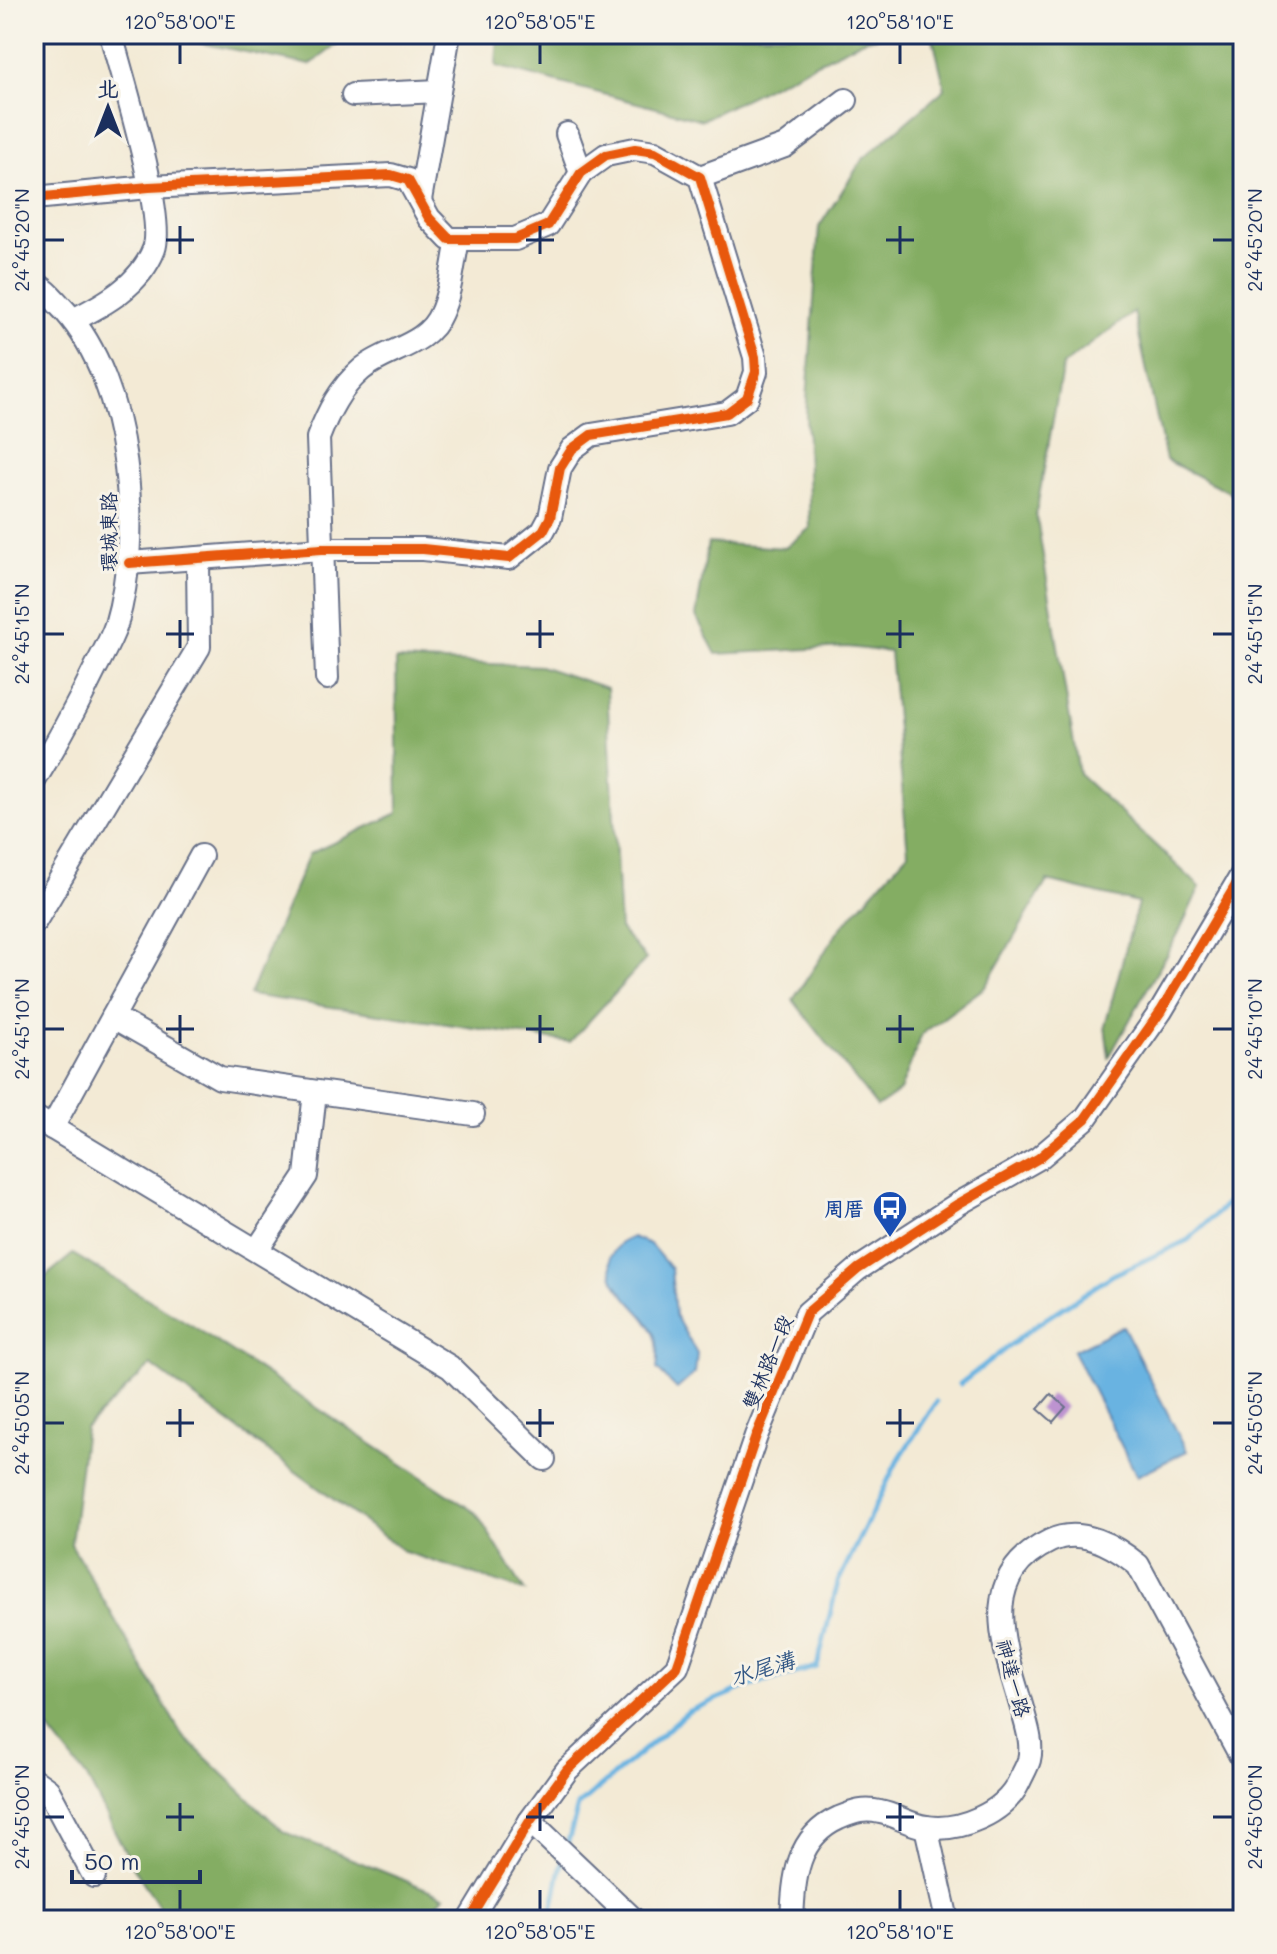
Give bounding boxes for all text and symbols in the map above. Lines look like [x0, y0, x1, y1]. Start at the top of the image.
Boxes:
text: 120°58'00"E [124, 8, 236, 34]
text: 120°58'05"E [485, 8, 595, 34]
text: 120°58'10"E [846, 8, 954, 34]
north arrow [68, 68, 148, 148]
text: 北 [97, 73, 119, 102]
text: 24°45'20"N [8, 188, 34, 292]
text: 24°45'20"N [1241, 188, 1267, 292]
street label: 環城東路 [95, 491, 121, 572]
text: 24°45'15"N [8, 584, 34, 684]
text: 24°45'15"N [1241, 584, 1267, 684]
text: 24°45'10"N [8, 978, 34, 1080]
text: 24°45'10"N [1241, 978, 1267, 1080]
bus stop icon: 周厝 [871, 1189, 909, 1239]
place label: 周厝 [824, 1195, 864, 1221]
street label: 雙林路一段 [736, 1311, 798, 1413]
text: 24°45'05"N [8, 1371, 34, 1475]
text: 24°45'05"N [1241, 1371, 1267, 1475]
street label: 神達一路 [991, 1636, 1037, 1721]
water label: 水尾溝 [726, 1644, 800, 1692]
text: 24°45'00"N [8, 1765, 34, 1869]
text: 24°45'00"N [1241, 1765, 1267, 1869]
scale bar [72, 1834, 200, 1884]
text: 50 m [84, 1845, 140, 1876]
text: 120°58'00"E [124, 1918, 236, 1944]
text: 120°58'05"E [485, 1918, 595, 1944]
text: 120°58'10"E [846, 1918, 954, 1944]

